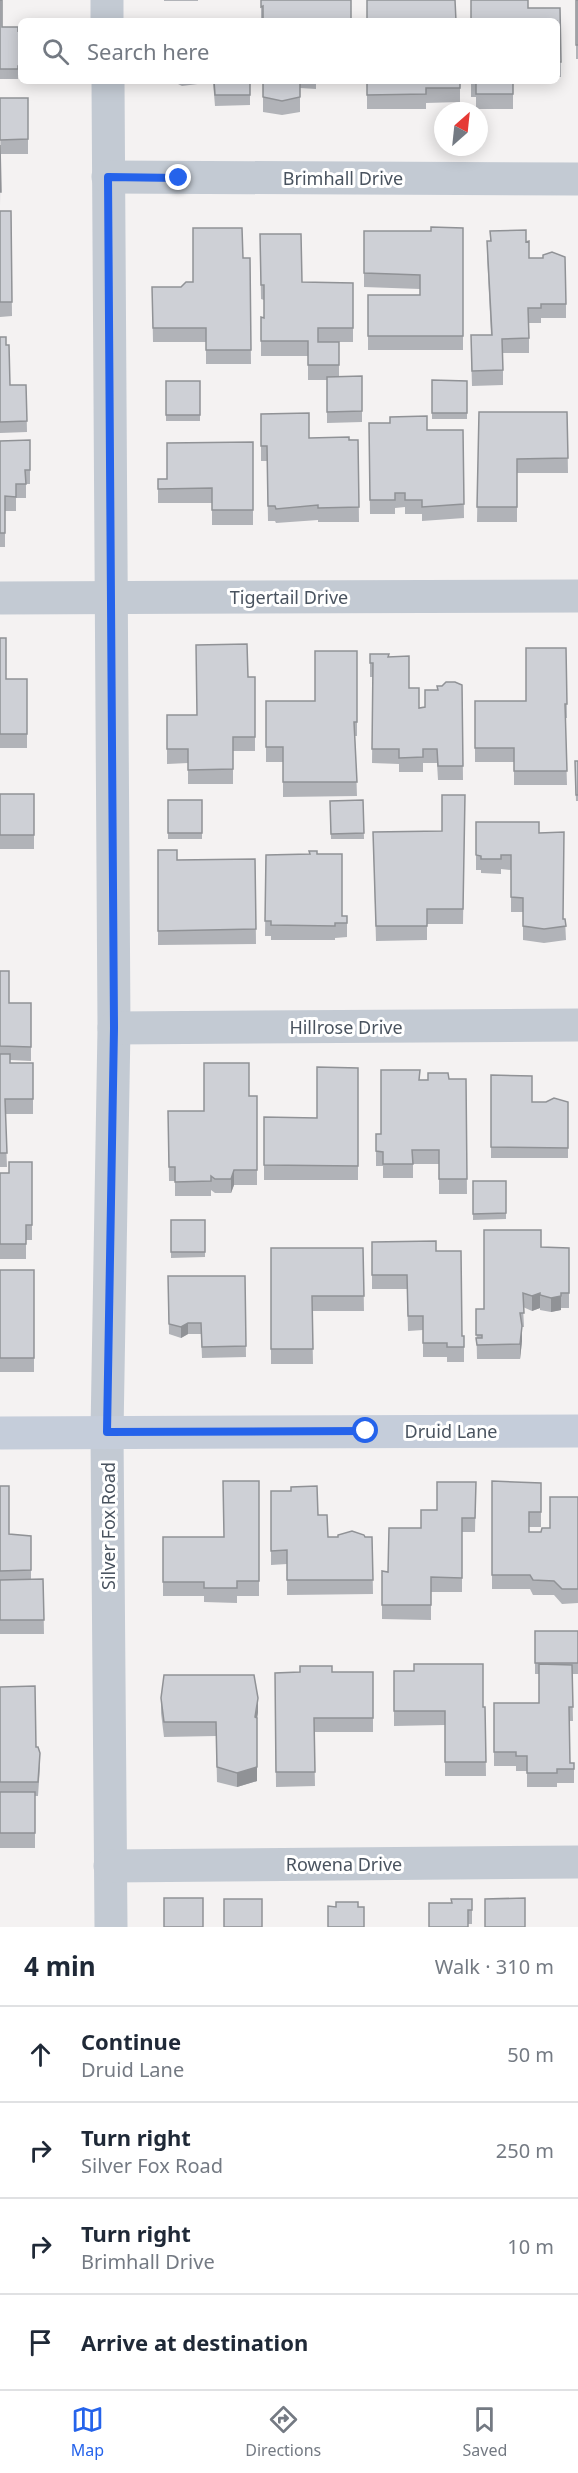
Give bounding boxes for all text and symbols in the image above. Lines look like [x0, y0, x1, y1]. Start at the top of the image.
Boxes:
search box [18, 18, 560, 84]
icon: search [39, 35, 72, 68]
text: Search here [87, 36, 209, 66]
north arrow [434, 102, 488, 156]
route end [165, 164, 191, 190]
street label: Brimhall Drive [283, 166, 403, 190]
street label: Tigertail Drive [230, 585, 348, 609]
street label: Hillrose Drive [289, 1015, 403, 1039]
route start [352, 1417, 378, 1443]
street label: Druid Lane [405, 1419, 497, 1443]
street label: Silver Fox Road [96, 1462, 120, 1590]
street label: Rowena Drive [286, 1852, 402, 1876]
text: 4 min [24, 1948, 96, 1984]
text: Walk · 310 m [435, 1953, 554, 1980]
text: Continue [81, 2026, 181, 2056]
icon: ahead [24, 2038, 57, 2071]
text: 50 m [507, 2041, 554, 2068]
text: Druid Lane [81, 2056, 184, 2083]
text: Turn right [81, 2122, 191, 2152]
icon: right [24, 2134, 57, 2167]
text: 250 m [496, 2137, 554, 2164]
text: Silver Fox Road [81, 2152, 223, 2179]
text: Turn right [81, 2218, 191, 2248]
icon: right [24, 2230, 57, 2263]
text: 10 m [507, 2233, 554, 2260]
text: Brimhall Drive [81, 2248, 215, 2275]
icon: arrive [24, 2326, 57, 2359]
text: Arrive at destination [81, 2327, 308, 2357]
tab: Map [71, 2403, 104, 2461]
tab: Directions [245, 2403, 321, 2461]
tab: Saved [463, 2403, 507, 2461]

